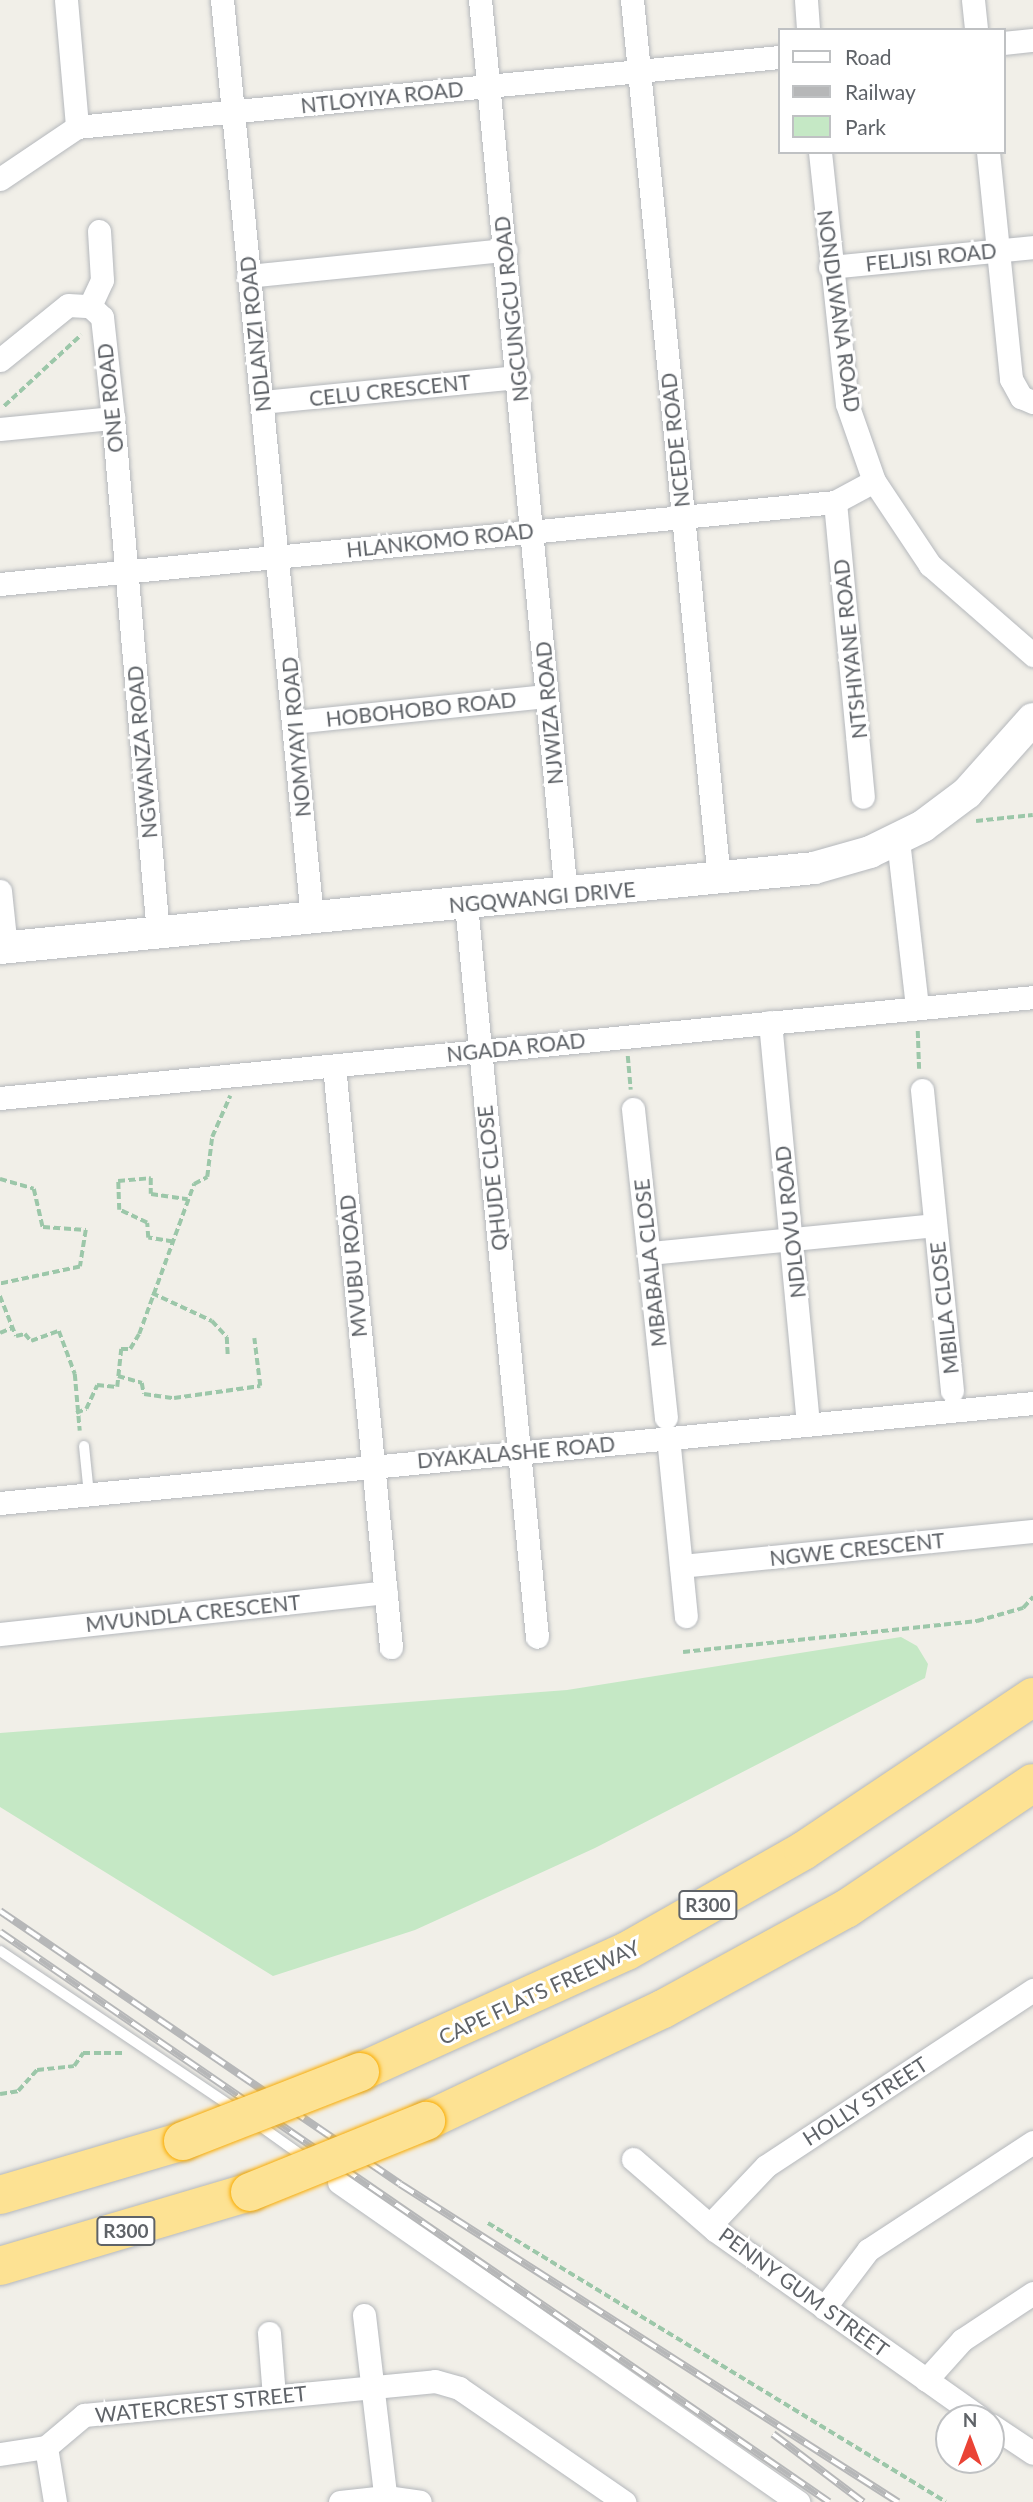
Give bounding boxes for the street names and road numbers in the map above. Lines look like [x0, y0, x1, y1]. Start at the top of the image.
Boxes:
street label: NTLOYIYA ROAD [299, 76, 465, 118]
street label: NONDLWANA ROAD [812, 208, 866, 414]
street label: NGCUNGCU ROAD [489, 215, 533, 403]
street label: FELJISI ROAD [864, 238, 998, 276]
street label: NDLANZI ROAD [234, 255, 276, 413]
street label: ONE ROAD [92, 342, 128, 454]
street label: CELU CRESCENT [308, 369, 472, 411]
street label: NCEDE ROAD [655, 371, 695, 509]
street label: HLANKOMO ROAD [345, 518, 535, 562]
street label: NTSHIYANE ROAD [828, 558, 872, 740]
street label: NJWIZA ROAD [530, 640, 568, 786]
street label: NOMYAYI ROAD [276, 656, 316, 818]
street label: NGWANZA ROAD [122, 664, 162, 840]
street label: HOBOHOBO ROAD [324, 686, 518, 732]
street label: NGQWANGI DRIVE [448, 876, 636, 918]
street label: NGADA ROAD [445, 1027, 587, 1067]
street label: QHUDE CLOSE [472, 1104, 512, 1252]
street label: NDLOVU ROAD [769, 1145, 811, 1299]
street label: MBABALA CLOSE [629, 1177, 671, 1349]
street label: MVUBU ROAD [334, 1194, 372, 1338]
street label: MBILA CLOSE [924, 1240, 964, 1376]
street label: DYAKALASHE ROAD [416, 1431, 616, 1473]
street label: NGWE CRESCENT [768, 1527, 946, 1571]
street label: MVUNDLA CRESCENT [84, 1589, 302, 1637]
road number: R300 [678, 1890, 738, 1921]
street label: CAPE FLATS FREEWAY [435, 1934, 643, 2050]
street label: HOLLY STREET [798, 2051, 932, 2151]
road number: R300 [96, 2216, 156, 2246]
street label: PENNY GUM STREET [714, 2222, 894, 2362]
street label: WATERCREST STREET [94, 2380, 308, 2428]

